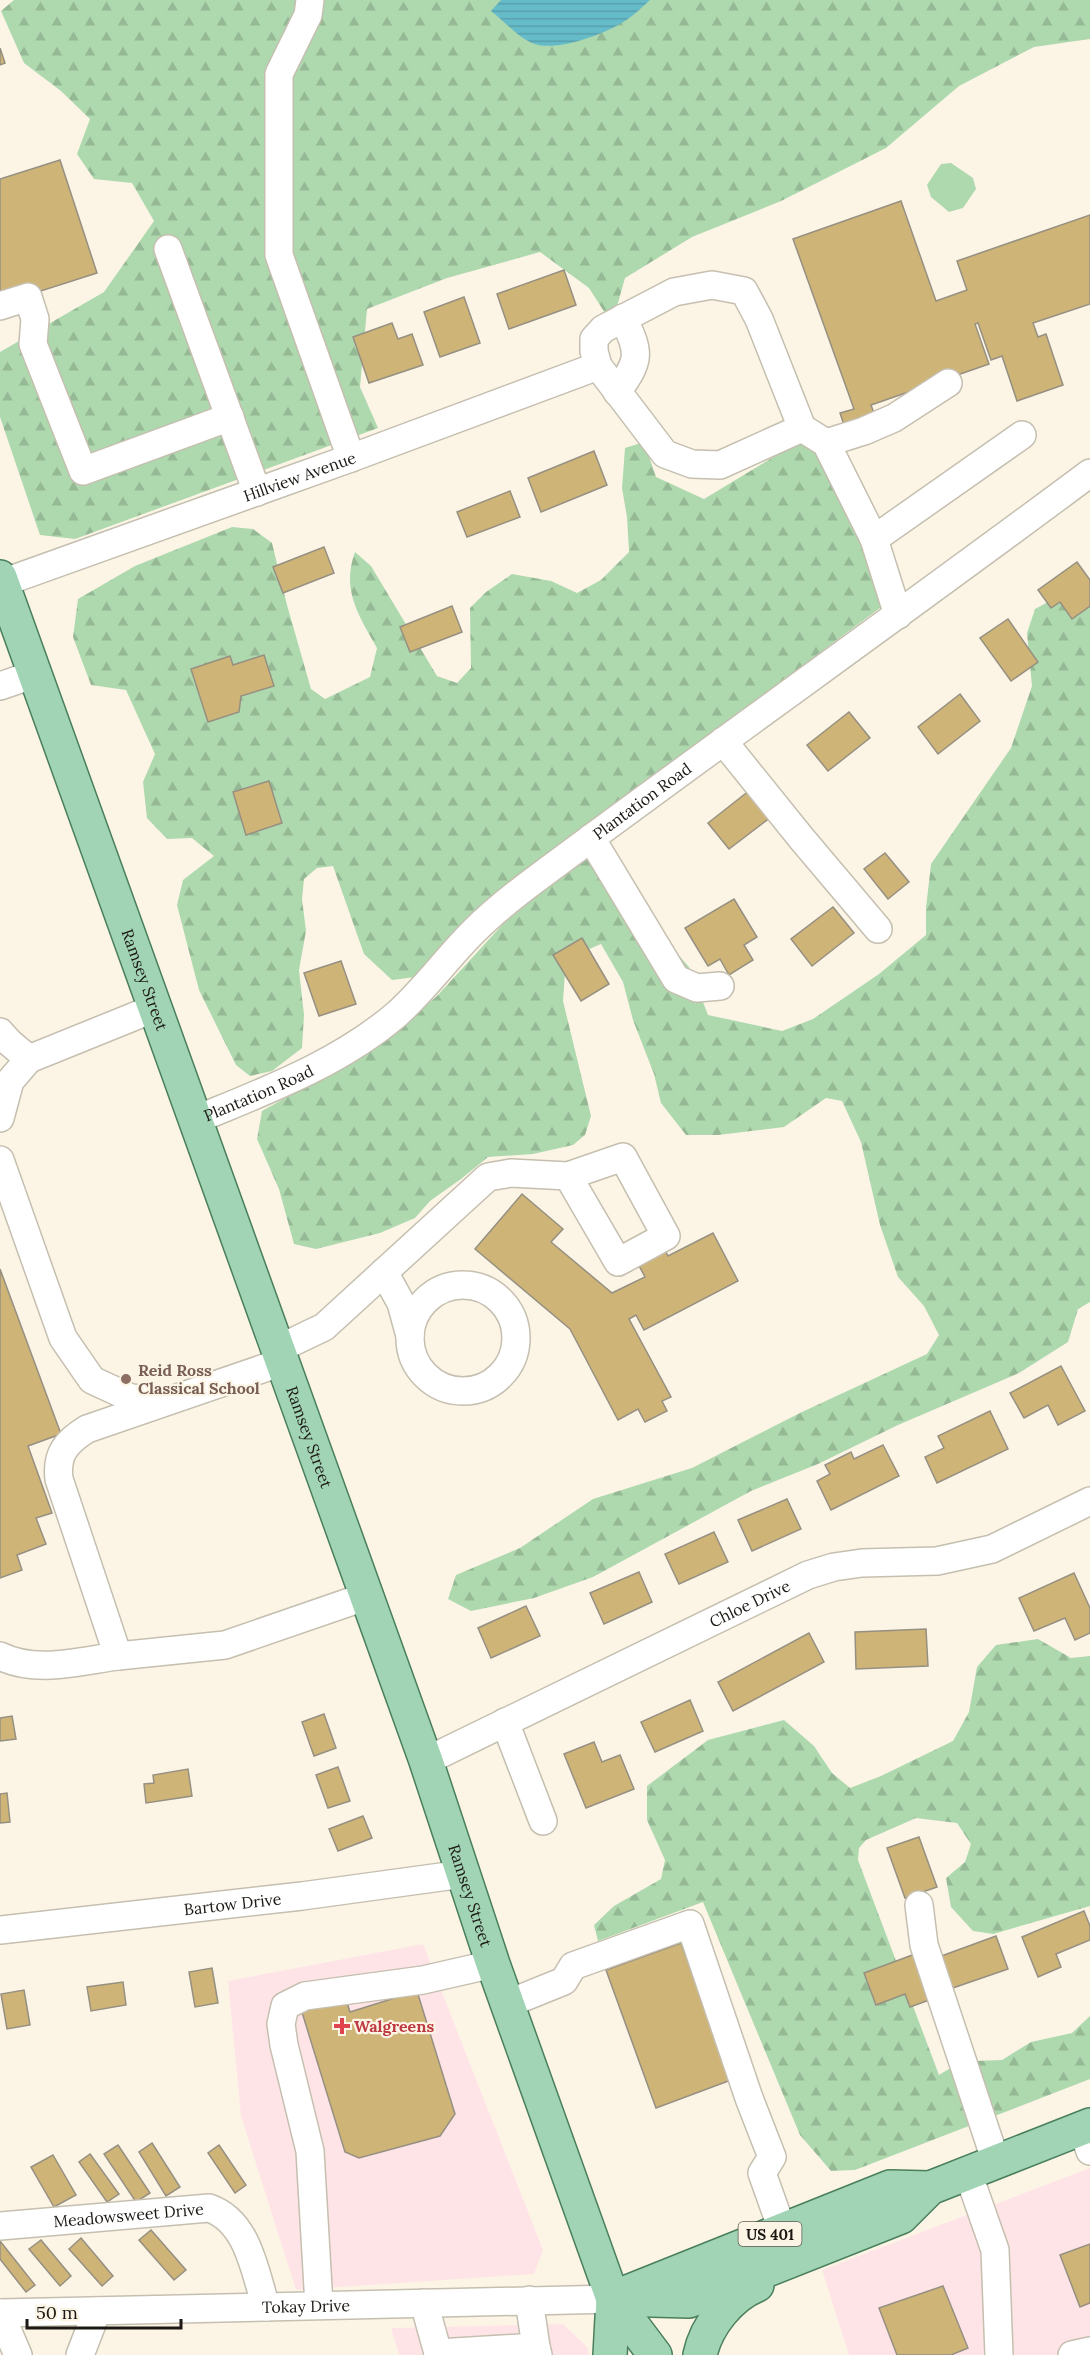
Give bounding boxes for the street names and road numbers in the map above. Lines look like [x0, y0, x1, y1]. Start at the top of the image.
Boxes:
street label: Hillview Avenue [241, 447, 359, 506]
street label: Plantation Road [589, 758, 695, 844]
street label: Ramsey Street [117, 926, 173, 1034]
street label: Plantation Road [201, 1060, 317, 1125]
street label: Ramsey Street [282, 1383, 337, 1491]
street label: Chloe Drive [706, 1575, 794, 1632]
street label: Ramsey Street [444, 1842, 497, 1950]
street label: Bartow Drive [183, 1888, 283, 1919]
street label: Meadowsweet Drive [53, 2198, 205, 2231]
road number: US 401 [738, 2222, 802, 2246]
street label: Tokay Drive [262, 2295, 351, 2317]

